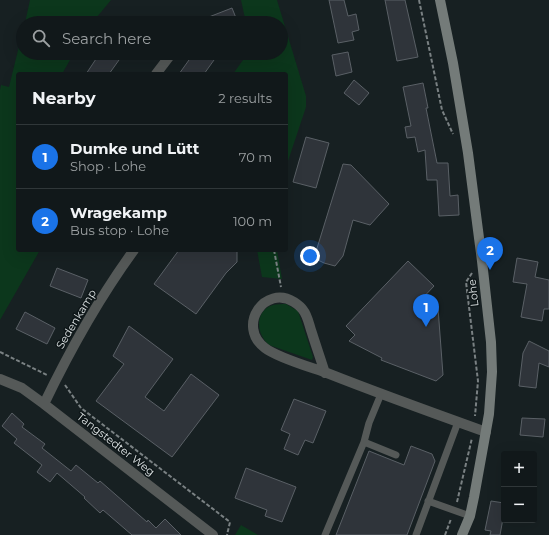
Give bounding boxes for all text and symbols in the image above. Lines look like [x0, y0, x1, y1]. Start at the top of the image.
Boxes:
search box [16, 16, 288, 60]
icon: search [30, 27, 52, 49]
text: Search here [62, 29, 151, 48]
text: Nearby [32, 88, 96, 108]
text: 2 results [218, 90, 272, 106]
text: Dumke und Lütt [70, 139, 199, 158]
text: 1 [42, 149, 48, 165]
text: 70 m [239, 149, 272, 165]
text: Shop · Lohe [70, 158, 146, 174]
text: Wragekamp [70, 203, 167, 222]
text: 2 [41, 213, 49, 229]
text: 100 m [233, 213, 272, 229]
text: Bus stop · Lohe [70, 222, 169, 238]
pin: 2 [477, 237, 503, 270]
your location [300, 246, 320, 266]
street label: Lohe [465, 278, 481, 307]
street label: Sedenkamp [53, 287, 99, 351]
pin: 1 [413, 294, 439, 327]
street label: Tangstedter Weg [74, 409, 158, 479]
map controls [501, 451, 537, 523]
button: + [501, 451, 537, 487]
button: − [501, 487, 537, 523]

